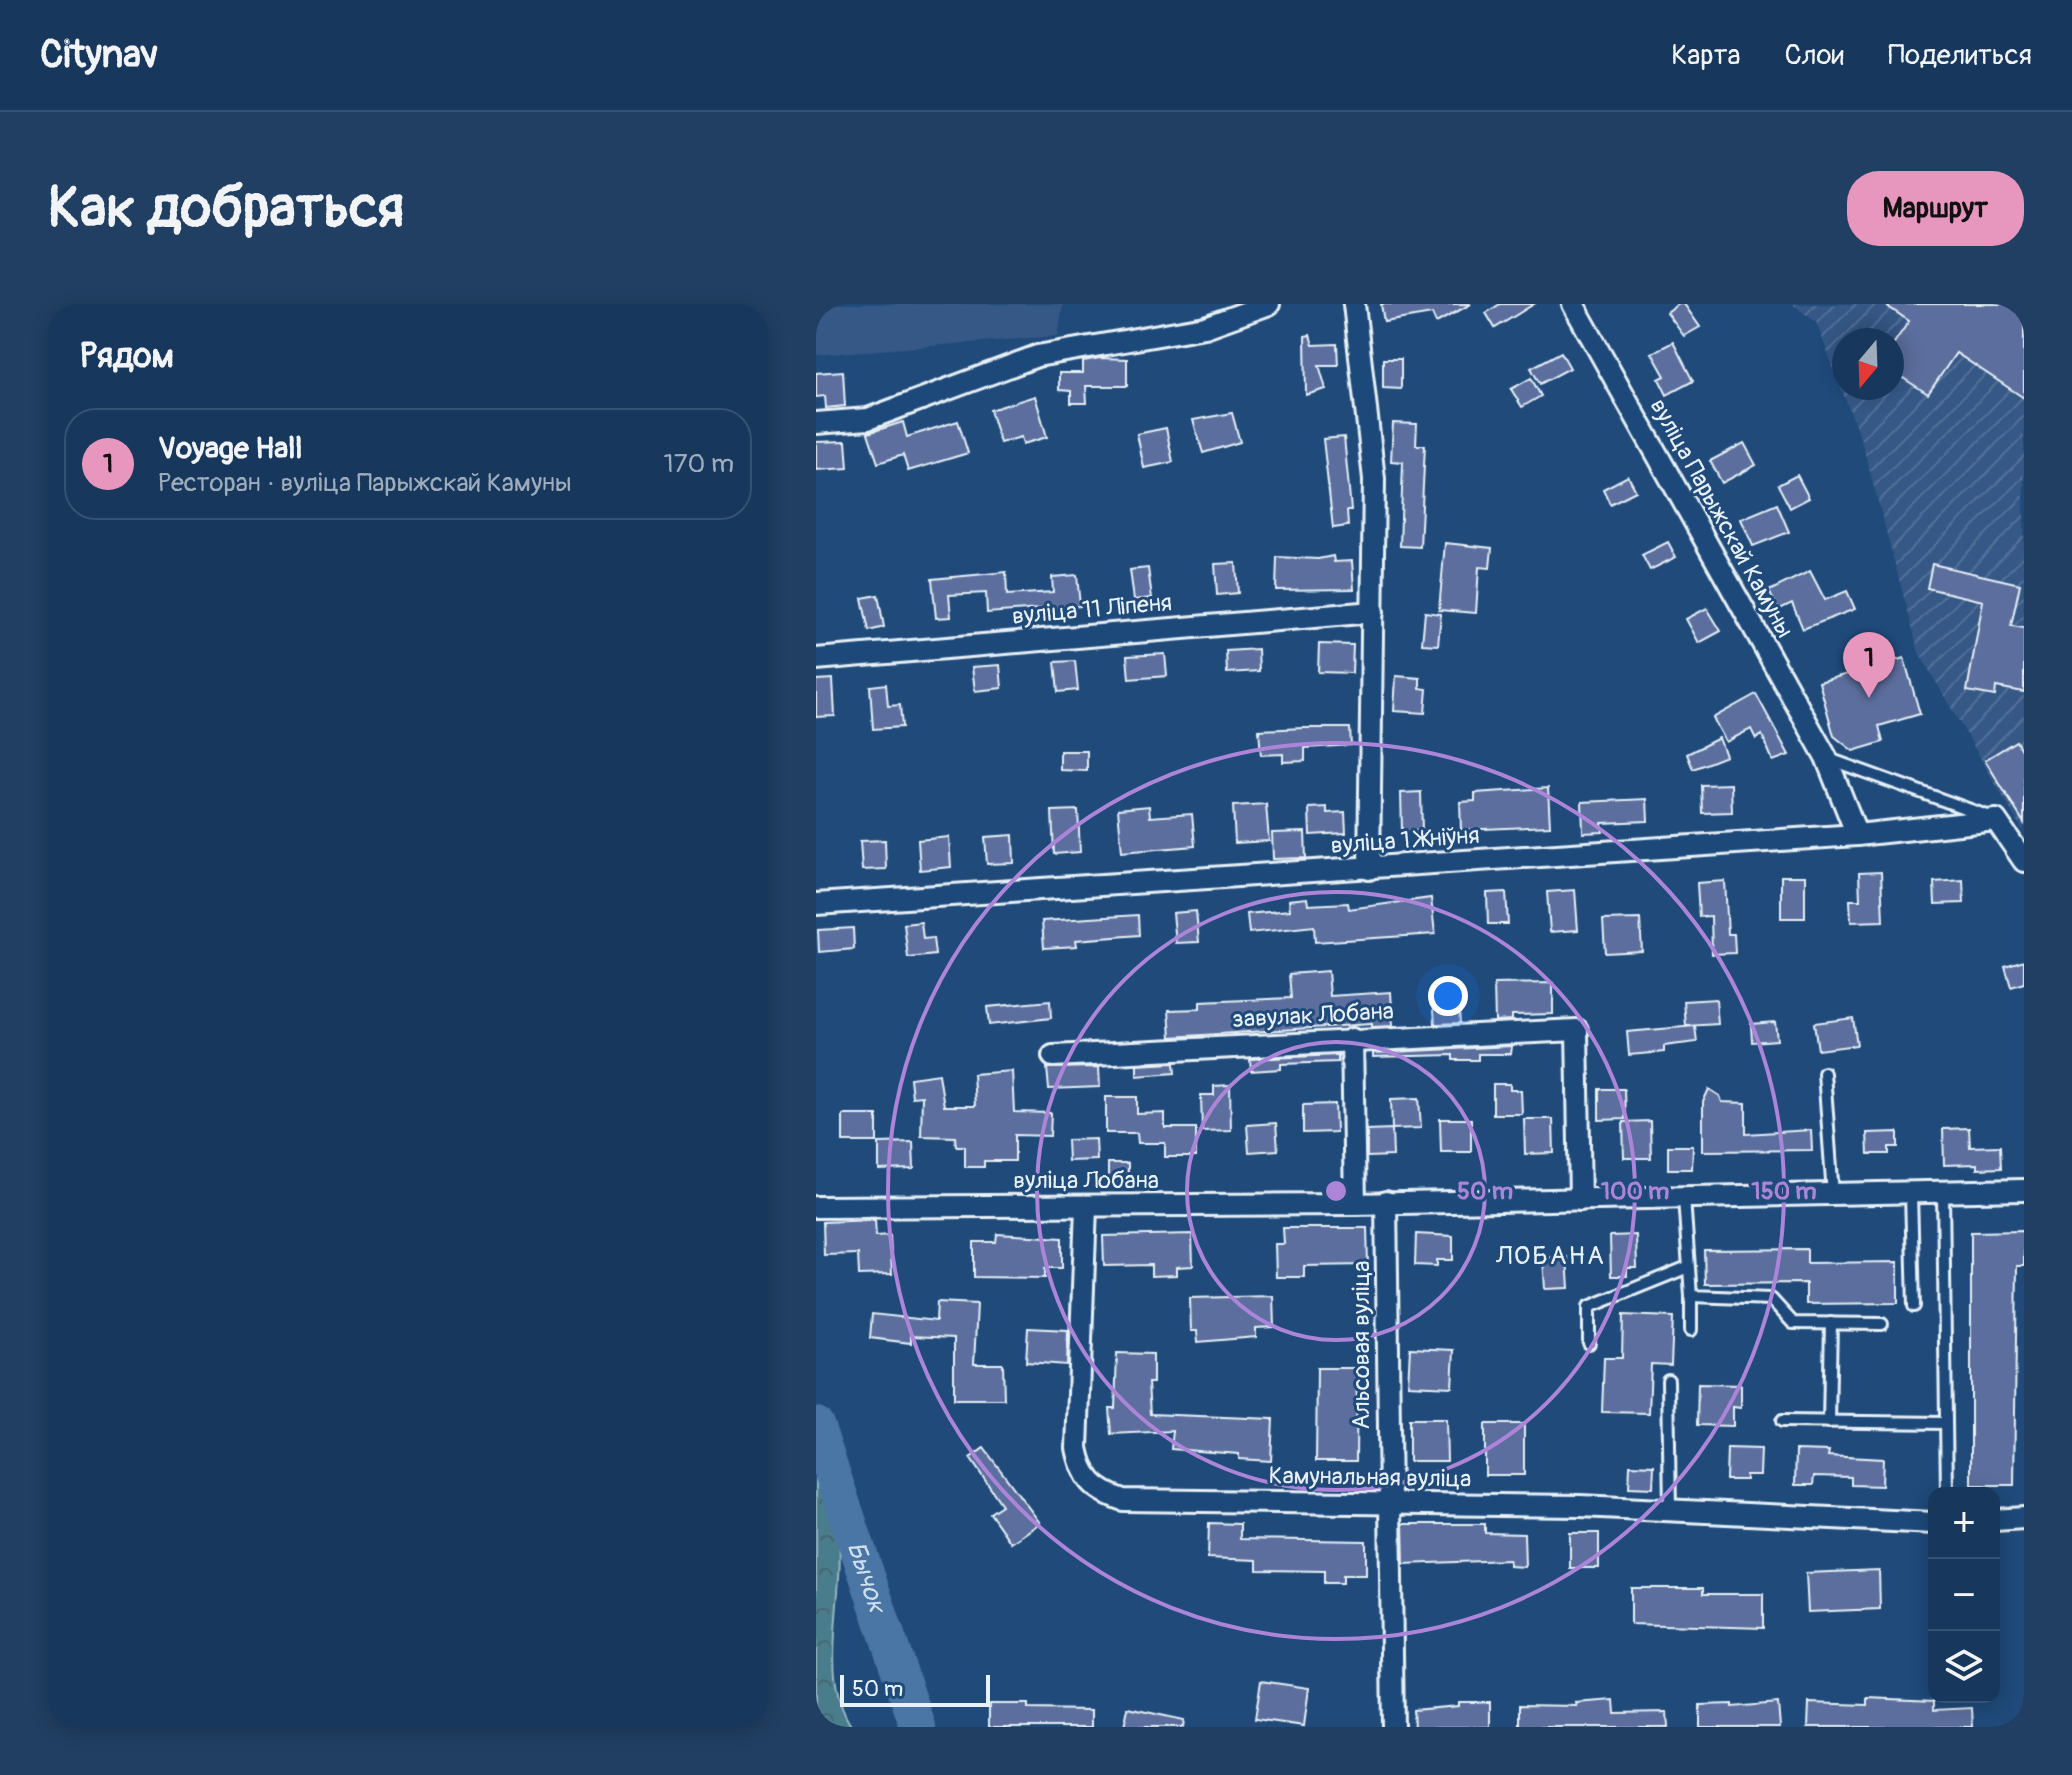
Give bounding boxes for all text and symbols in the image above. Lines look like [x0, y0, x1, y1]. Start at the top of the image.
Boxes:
text: Citynav [40, 31, 158, 79]
text: Карта [1671, 38, 1741, 73]
text: Слои [1785, 38, 1844, 73]
text: Поделиться [1888, 38, 2032, 73]
button: Маршрут [1847, 171, 2024, 246]
text: Как добраться [48, 174, 404, 243]
north arrow [1832, 328, 1904, 400]
text: Рядом [80, 335, 174, 378]
street label: вуліца Парыжскай Камуны [1644, 394, 1799, 643]
text: Voyage Hall [158, 430, 302, 467]
text: 1 [103, 448, 113, 480]
text: 170 m [664, 448, 734, 480]
text: Ресторан · вуліца Парыжскай Камуны [158, 467, 572, 499]
street label: вуліца 11 Ліпеня [1011, 588, 1173, 631]
pin: 1 [1843, 632, 1895, 698]
street label: вуліца 1 Жніўня [1330, 821, 1480, 860]
your location [1428, 976, 1468, 1016]
street label: завулак Лобана [1232, 997, 1394, 1034]
street label: вуліца Лобана [1013, 1166, 1159, 1195]
centre of rings [1322, 1177, 1350, 1205]
text: 50 m [1457, 1177, 1513, 1206]
text: 100 m [1601, 1177, 1669, 1206]
text: 150 m [1751, 1177, 1817, 1206]
district label: ЛОБАНА [1495, 1240, 1606, 1272]
street label: Альсовая вуліца [1347, 1261, 1376, 1429]
street label: Камунальная вуліца [1268, 1461, 1472, 1494]
map controls [1928, 1487, 2000, 1703]
button: + [1928, 1487, 2000, 1559]
water label: Бычок [839, 1537, 894, 1619]
button: − [1928, 1559, 2000, 1631]
button: layers [1928, 1631, 2000, 1703]
scale bar [840, 1671, 990, 1707]
text: 50 m [852, 1675, 903, 1703]

